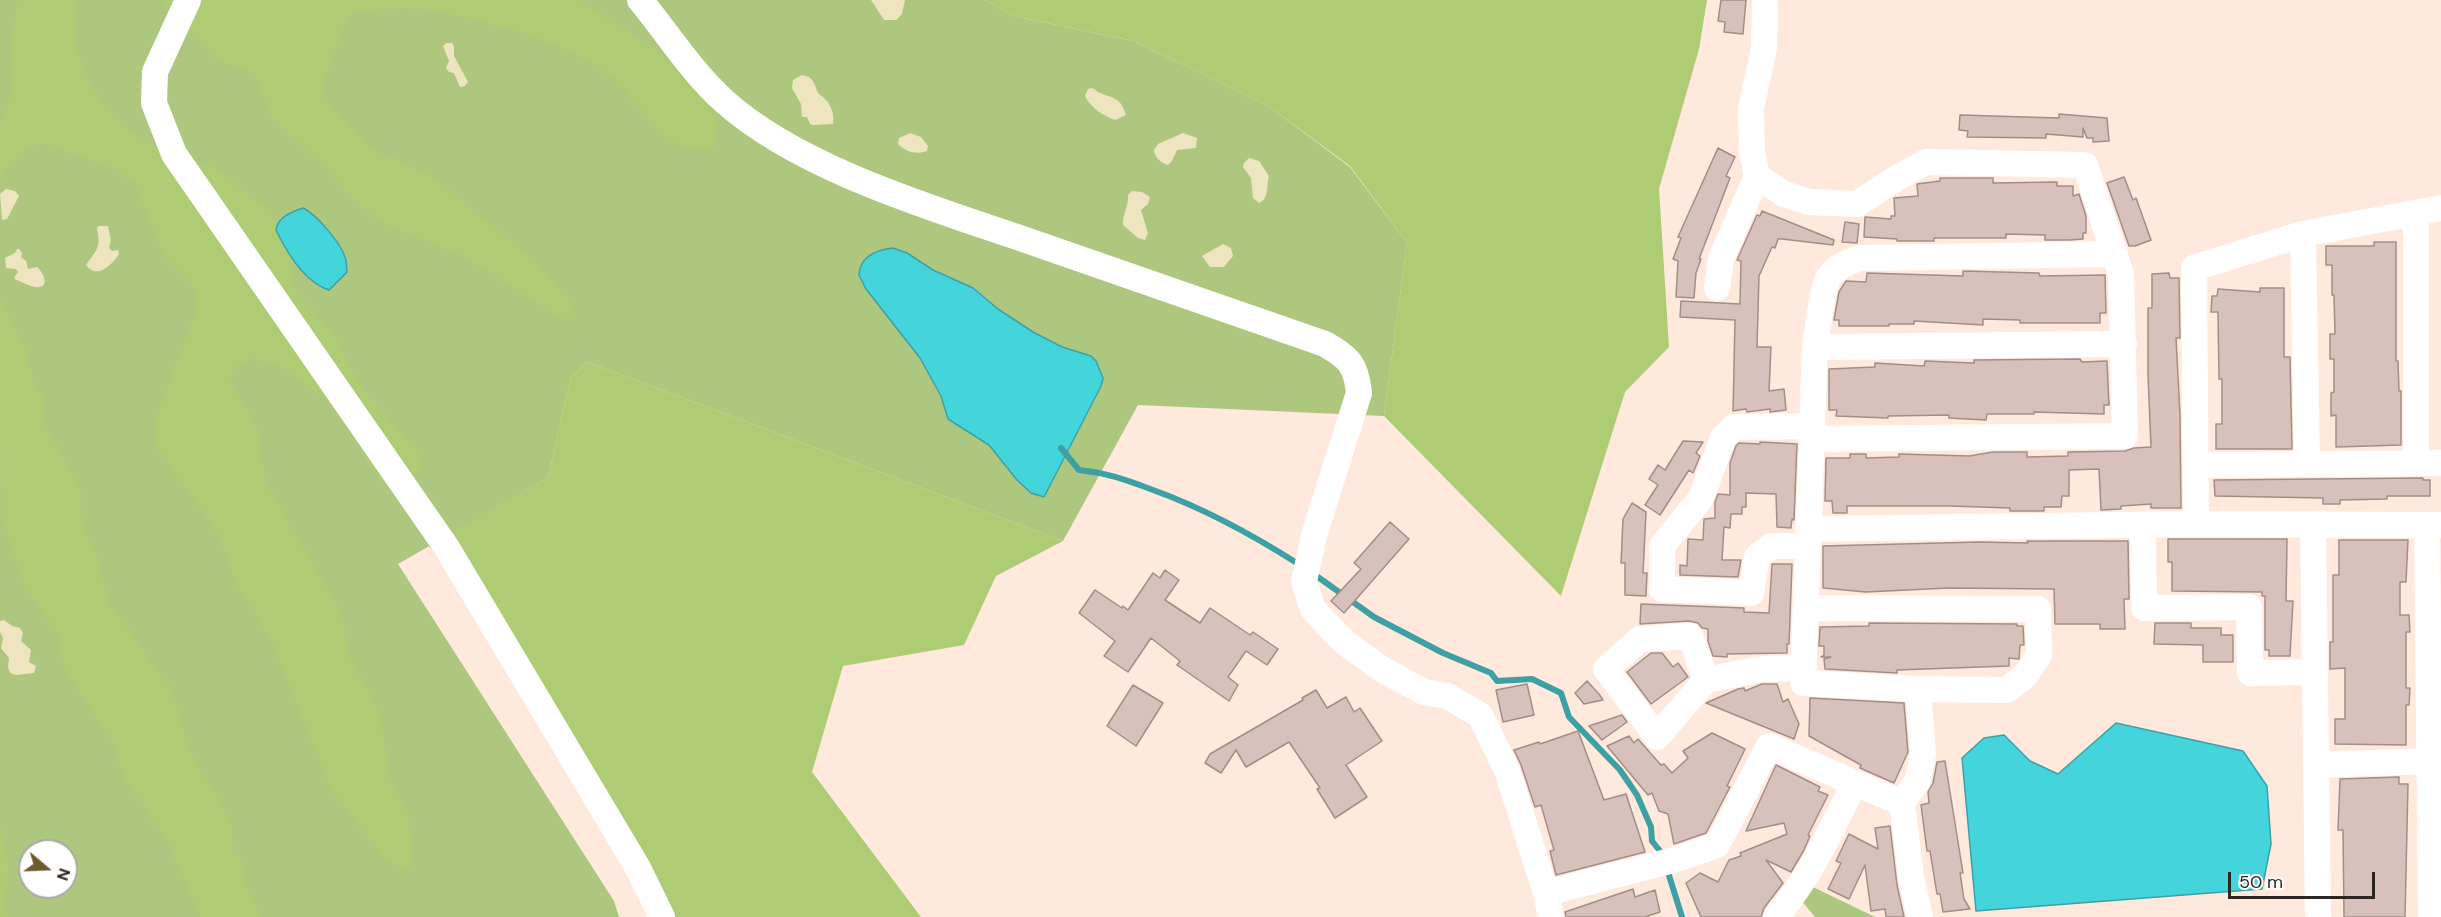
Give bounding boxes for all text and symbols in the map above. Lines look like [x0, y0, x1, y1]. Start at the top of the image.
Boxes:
north arrow [18, 839, 78, 899]
scale bar [2231, 860, 2378, 898]
text: N [52, 865, 75, 883]
text: 50 m [2239, 870, 2283, 894]

